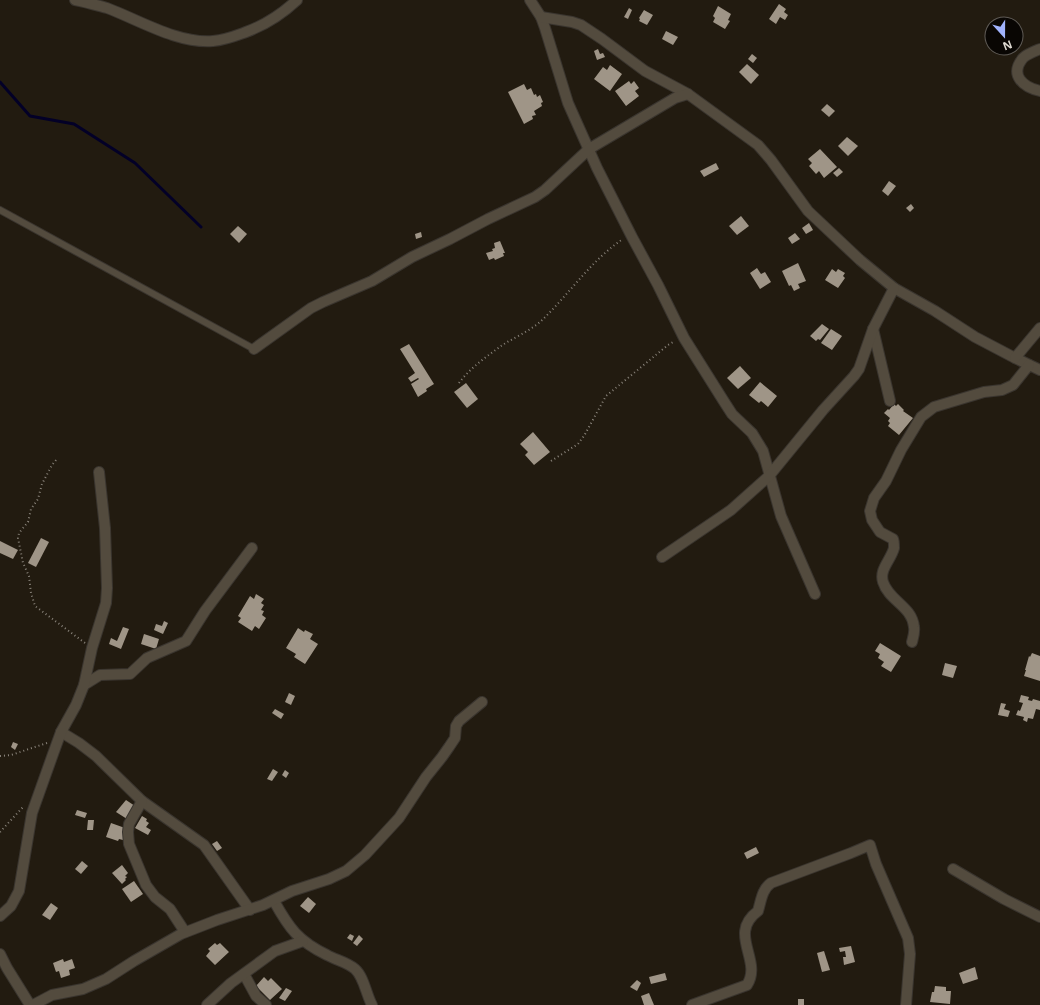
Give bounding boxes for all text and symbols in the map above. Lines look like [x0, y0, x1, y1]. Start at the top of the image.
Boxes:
north arrow [984, 16, 1024, 56]
text: N [1001, 37, 1015, 54]

